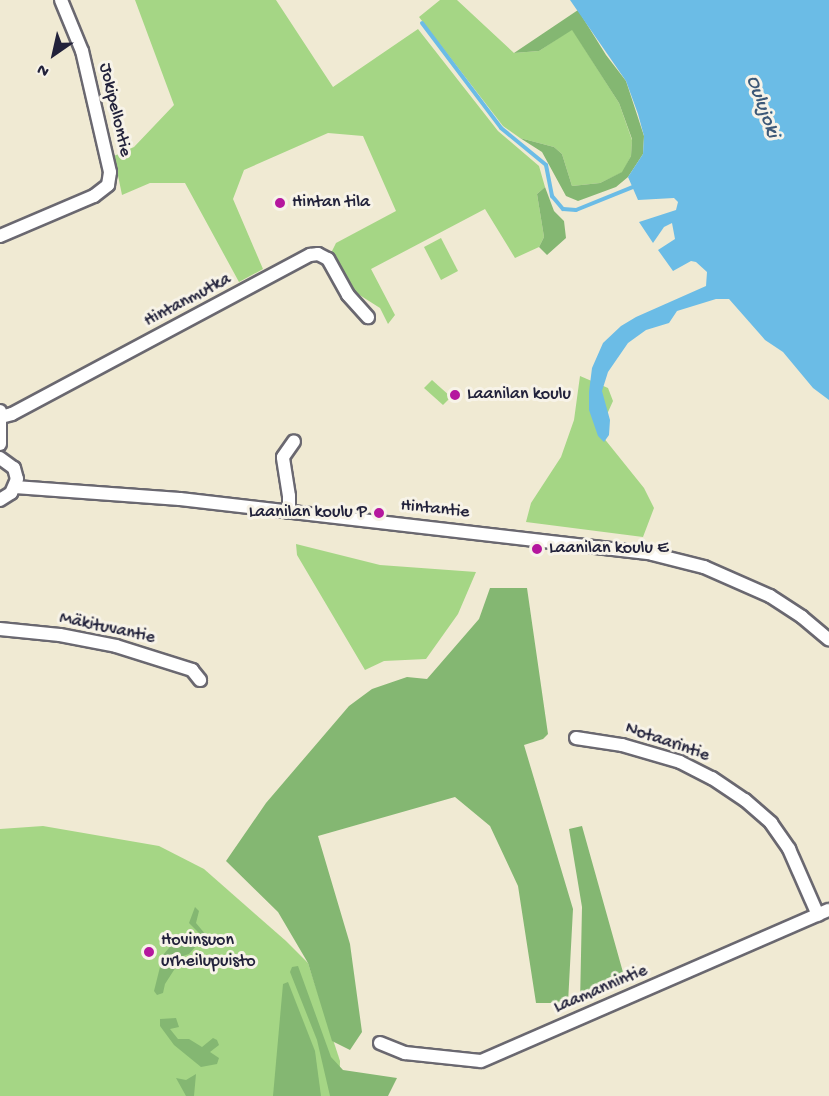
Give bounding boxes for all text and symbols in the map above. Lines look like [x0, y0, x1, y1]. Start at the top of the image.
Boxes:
north arrow [24, 24, 84, 84]
text: N [34, 59, 53, 80]
street label: Jokipellontie [93, 61, 135, 159]
water label: Oulujoki [740, 73, 784, 141]
place label: Hintan tila [292, 192, 370, 214]
marker: Hintan tila [273, 196, 287, 210]
street label: Hintanmutka [141, 269, 235, 333]
place label: Laanilan koulu [467, 384, 571, 406]
marker: Laanilan koulu [448, 388, 462, 402]
street label: Hintantie [399, 496, 471, 524]
place label: Laanilan koulu P [249, 502, 367, 524]
marker: Laanilan koulu P [372, 506, 386, 520]
place label: Laanilan koulu E [549, 538, 669, 560]
marker: Laanilan koulu E [530, 542, 544, 556]
street label: Mäkituvantie [57, 608, 157, 650]
street label: Notaarintie [622, 718, 712, 768]
place label: Hovinsuon urheilupuisto [161, 931, 256, 974]
marker: Hovinsuon urheilupuisto [142, 945, 156, 959]
street label: Laamannintie [551, 961, 651, 1019]

